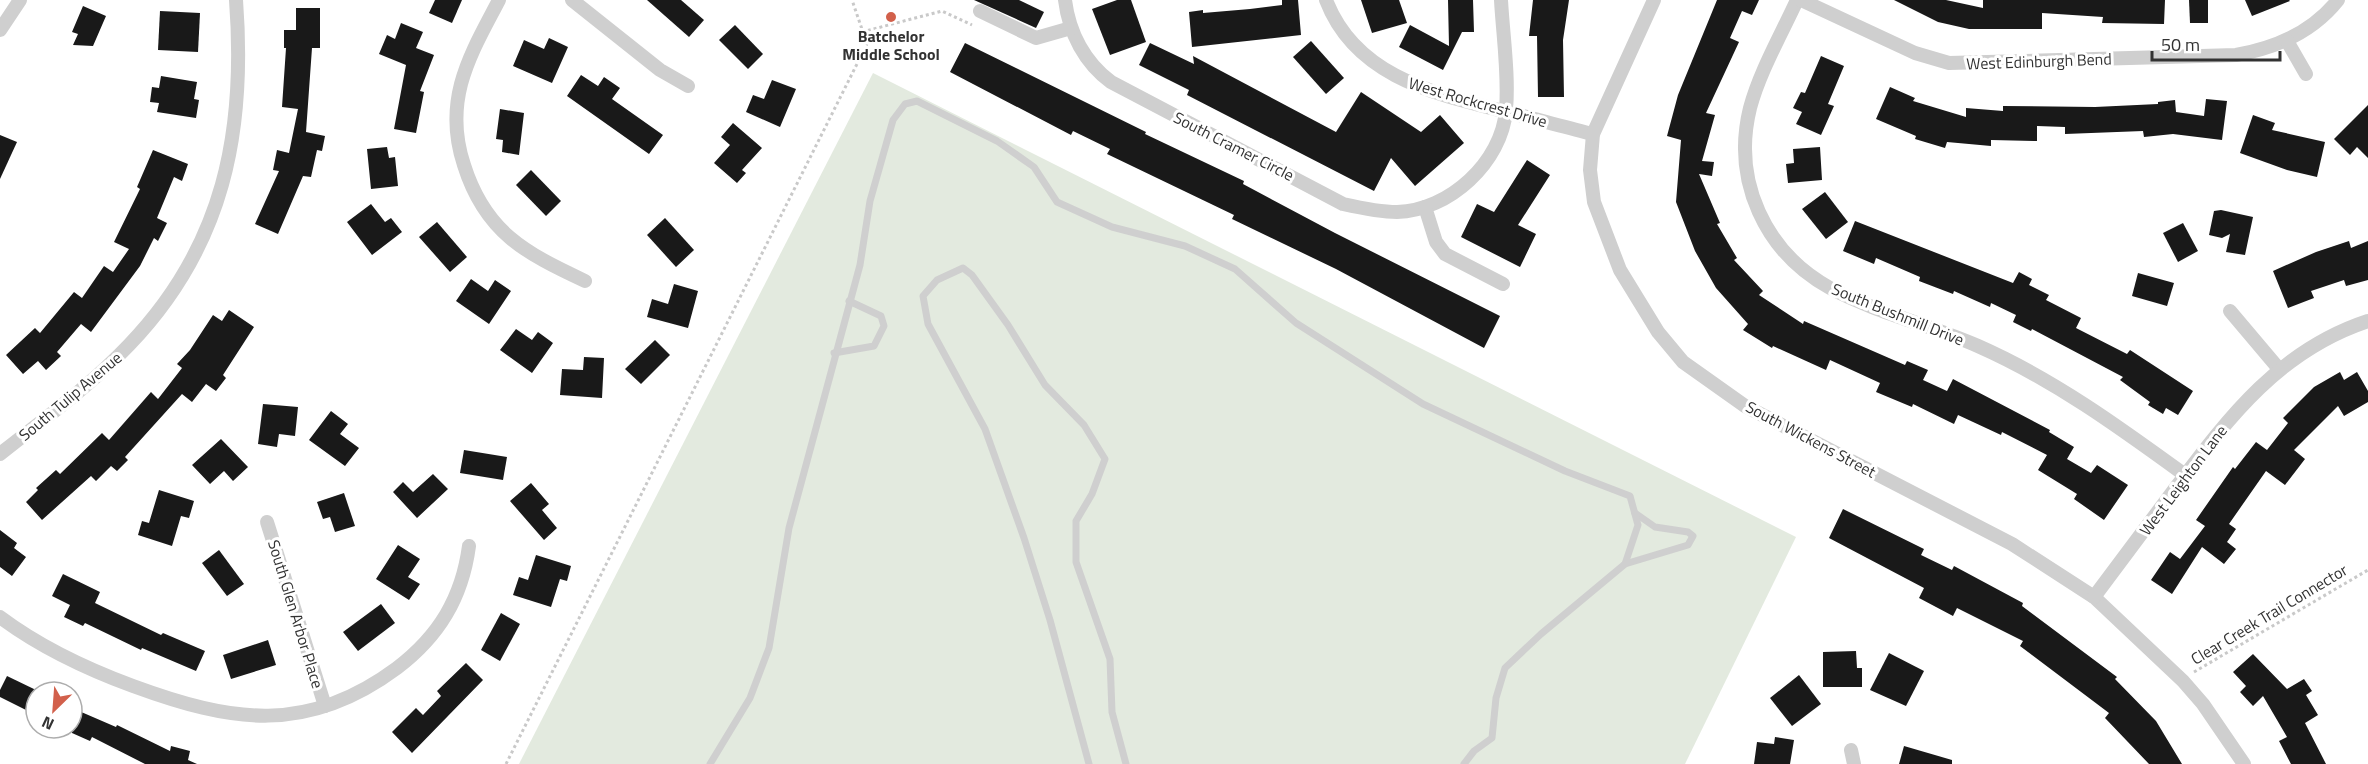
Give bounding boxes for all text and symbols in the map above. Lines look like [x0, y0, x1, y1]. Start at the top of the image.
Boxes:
marker: Batchelor Middle School [884, 10, 898, 24]
place label: Batchelor Middle School [842, 24, 940, 66]
scale bar [2152, 24, 2280, 62]
text: 50 m [2161, 31, 2200, 58]
street label: West Edinburgh Bend [1966, 46, 2112, 76]
street label: West Rockcrest Drive [1406, 71, 1550, 133]
street label: South Cramer Circle [1170, 105, 1298, 187]
street label: South Bushmill Drive [1828, 277, 1968, 351]
street label: South Tulip Avenue [13, 346, 127, 446]
street label: South Wickens Street [1742, 395, 1881, 484]
street label: West Leighton Lane [2133, 420, 2233, 540]
street label: South Glen Arbor Place [262, 537, 330, 691]
street label: Clear Creek Trail Connector [2186, 557, 2352, 670]
north arrow [24, 680, 84, 740]
text: N [38, 710, 58, 737]

